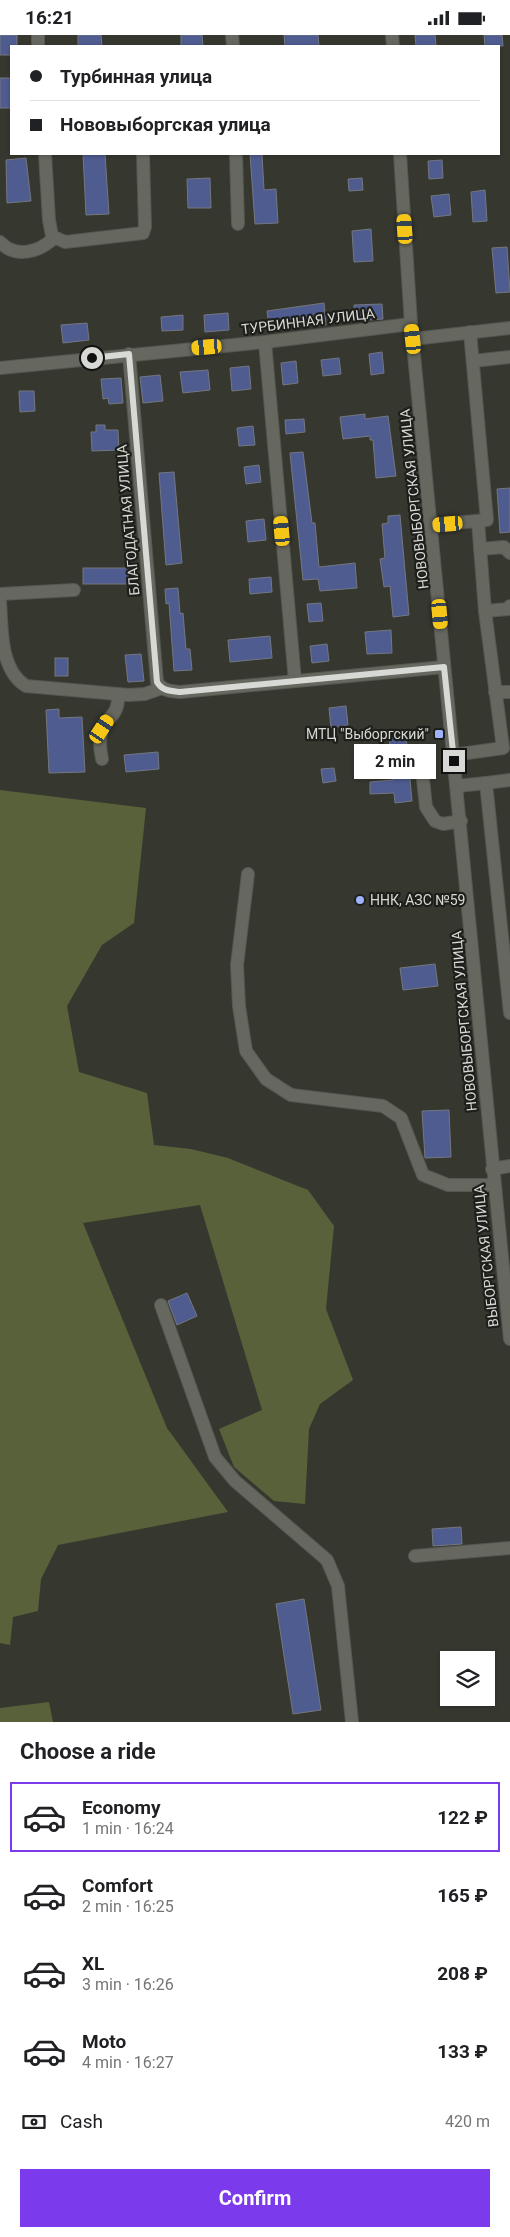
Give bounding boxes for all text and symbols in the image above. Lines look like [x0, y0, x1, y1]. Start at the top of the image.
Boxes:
text: 16:21 [25, 6, 74, 29]
text: Турбинная улица [60, 65, 212, 88]
text: Нововыборгская улица [60, 113, 271, 136]
car [396, 214, 413, 244]
street label: ТУРБИННАЯ УЛИЦА [240, 305, 376, 337]
car [403, 323, 422, 355]
car [191, 338, 222, 356]
route start [81, 347, 103, 369]
street label: НОВОВЫБОРГСКАЯ УЛИЦА [397, 408, 431, 590]
street label: БЛАГОДАТНАЯ УЛИЦА [113, 444, 143, 596]
car [273, 515, 290, 547]
car [432, 515, 463, 533]
car [431, 598, 448, 630]
car [87, 712, 116, 746]
place label: МТЦ "Выборгский" [306, 726, 429, 742]
marker: МТЦ "Выборгский" [433, 728, 445, 740]
callout: 2 min [354, 743, 436, 779]
route end [443, 750, 465, 772]
text: 2 min [375, 752, 415, 771]
place label: ННК, АЗС №59 [370, 892, 465, 908]
marker: ННК, АЗС №59 [354, 894, 366, 906]
street label: НОВОВЫБОРГСКАЯ УЛИЦА [448, 930, 480, 1112]
street label: ВЫБОРГСКАЯ УЛИЦА [471, 1184, 501, 1328]
map controls [440, 1651, 495, 1706]
button: layers [440, 1651, 495, 1706]
text: Choose a ride [20, 1739, 156, 1764]
icon: car [22, 1795, 67, 1840]
text: Economy [82, 1796, 161, 1819]
text: 122 ₽ [437, 1806, 488, 1829]
text: 1 min · 16:24 [82, 1819, 174, 1838]
icon: car [22, 1873, 67, 1918]
text: Comfort [82, 1874, 153, 1897]
text: 165 ₽ [437, 1884, 488, 1907]
text: 2 min · 16:25 [82, 1897, 174, 1916]
icon: car [22, 1951, 67, 1996]
text: XL [82, 1952, 104, 1975]
text: 208 ₽ [437, 1962, 488, 1985]
text: 3 min · 16:26 [82, 1975, 174, 1994]
icon: car [22, 2029, 67, 2074]
text: Moto [82, 2030, 126, 2053]
text: 133 ₽ [437, 2040, 488, 2063]
text: 4 min · 16:27 [82, 2053, 174, 2072]
icon: cash [20, 2108, 48, 2136]
text: Cash [60, 2110, 103, 2133]
text: 420 m [445, 2112, 490, 2131]
button: Confirm [20, 2169, 490, 2227]

